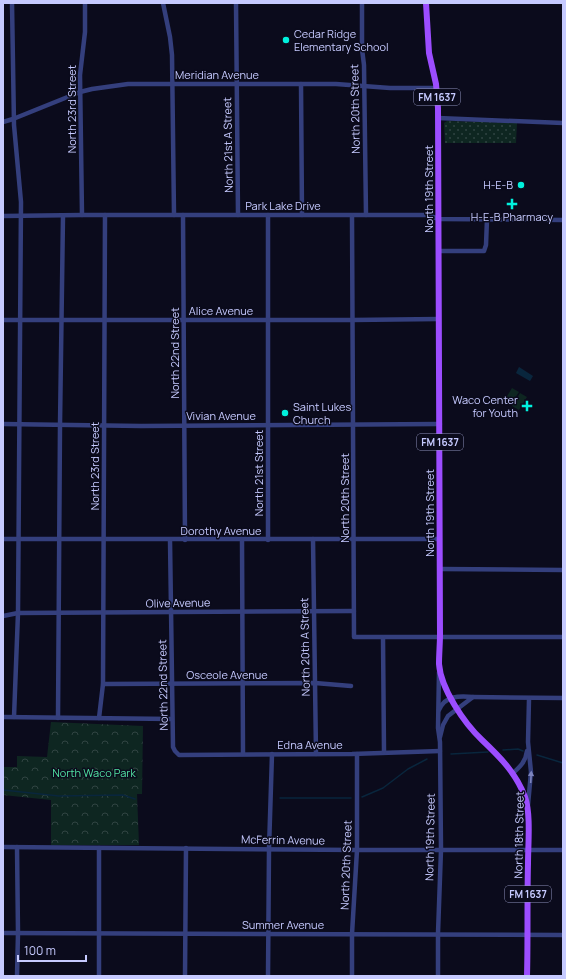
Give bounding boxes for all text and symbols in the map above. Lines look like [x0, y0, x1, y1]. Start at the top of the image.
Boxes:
place label: Cedar Ridge Elementary School [294, 26, 389, 54]
marker: Cedar Ridge Elementary School [281, 35, 291, 45]
street label: North 20th Street [346, 64, 363, 154]
street label: North 23rd Street [64, 65, 79, 153]
street label: Meridian Avenue [175, 67, 259, 82]
road number: FM 1637 [414, 89, 460, 105]
street label: North 21st A Street [219, 97, 236, 193]
street label: North 19th Street [421, 145, 436, 233]
place label: H-E-B [483, 177, 513, 192]
marker: H-E-B [516, 180, 526, 190]
street label: Park Lake Drive [245, 198, 321, 213]
marker: H-E-B Pharmacy [507, 199, 517, 209]
place label: H-E-B Pharmacy [471, 209, 553, 224]
street label: Alice Avenue [189, 303, 254, 318]
street label: North 22nd Street [167, 307, 182, 399]
place label: Waco Center for Youth [452, 392, 518, 420]
place label: Saint Lukes Church [293, 399, 352, 427]
marker: Waco Center for Youth [521, 400, 533, 412]
street label: Vivian Avenue [186, 408, 256, 423]
marker: Saint Lukes Church [280, 408, 290, 418]
street label: North 23rd Street [87, 422, 102, 510]
street label: North 21st Street [251, 430, 266, 516]
road number: FM 1637 [417, 434, 463, 450]
street label: North 20th Street [337, 453, 352, 543]
street label: North 19th Street [422, 469, 437, 557]
street label: Dorothy Avenue [181, 523, 262, 538]
street label: Olive Avenue [145, 594, 211, 611]
street label: North 20th A Street [296, 598, 313, 697]
street label: North 22nd Street [154, 639, 171, 731]
street label: Osceole Avenue [186, 667, 268, 682]
street label: Edna Avenue [277, 737, 343, 752]
park label: North Waco Park [52, 765, 136, 780]
one-way arrow [527, 771, 534, 783]
street label: North 18th Street [510, 791, 527, 879]
street label: North 19th Street [421, 793, 438, 881]
street label: North 20th Street [336, 820, 355, 910]
street label: McFerrin Avenue [241, 831, 326, 848]
road number: FM 1637 [505, 886, 551, 902]
street label: Summer Avenue [242, 917, 325, 932]
scale bar [18, 937, 86, 963]
text: 100 m [24, 942, 56, 959]

